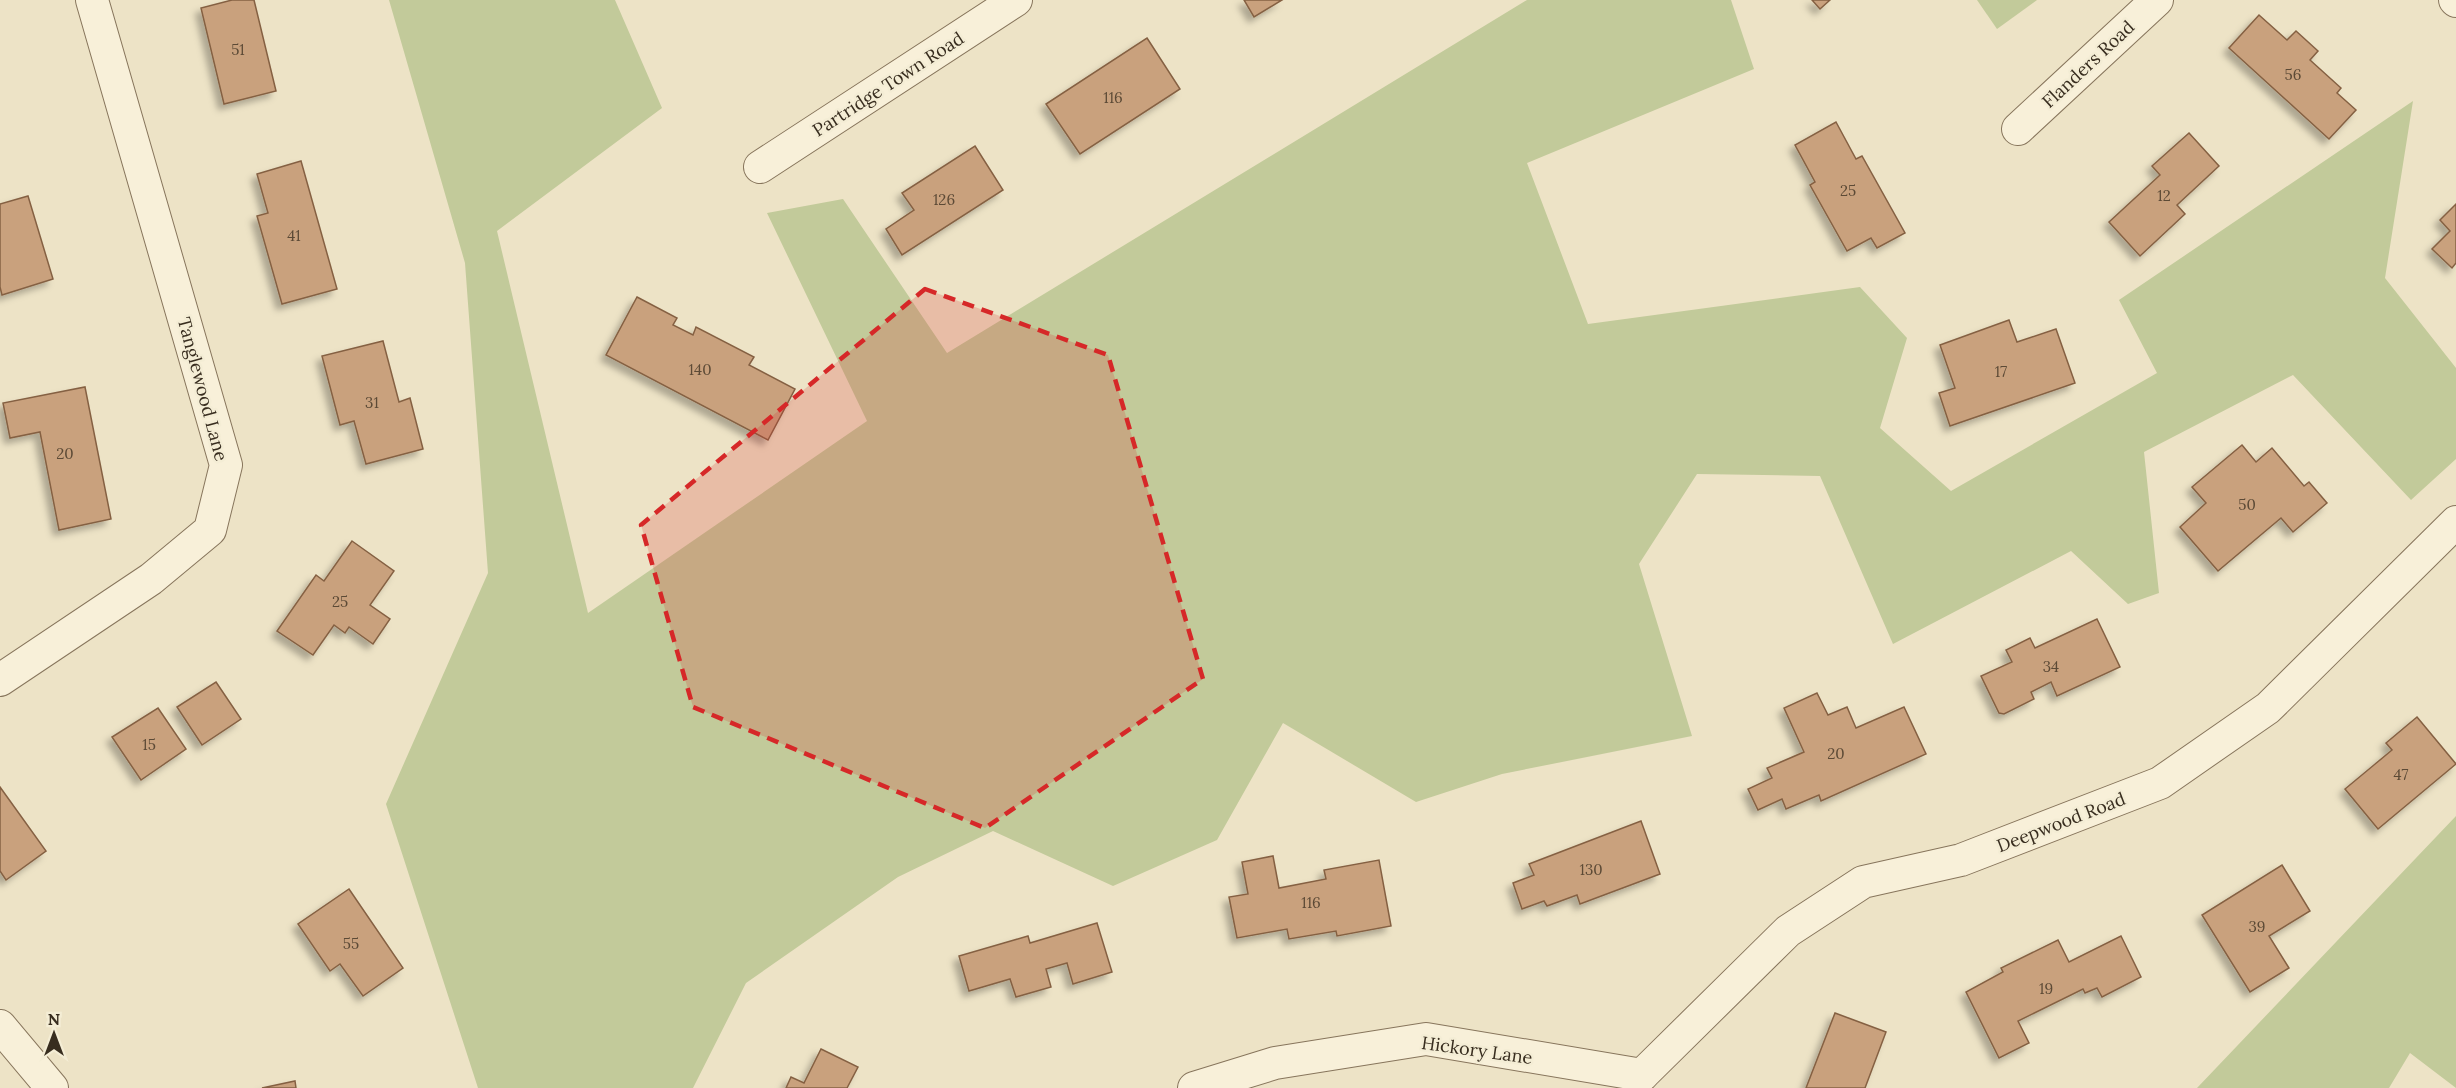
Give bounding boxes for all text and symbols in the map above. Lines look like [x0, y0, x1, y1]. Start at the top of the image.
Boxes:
street label: Flanders Road [2037, 15, 2139, 113]
street label: Partridge Town Road [808, 26, 968, 142]
house number: 51 [231, 40, 245, 59]
house number: 56 [2285, 65, 2301, 84]
house number: 116 [1103, 88, 1123, 107]
house number: 25 [1840, 181, 1856, 200]
house number: 12 [2157, 186, 2171, 205]
house number: 126 [933, 190, 955, 209]
house number: 41 [287, 226, 301, 245]
street label: Tanglewood Lane [173, 315, 233, 464]
house number: 140 [689, 360, 711, 379]
house number: 17 [1995, 362, 2007, 381]
house number: 31 [365, 393, 379, 412]
house number: 20 [56, 444, 74, 463]
house number: 50 [2238, 495, 2256, 514]
house number: 25 [332, 592, 348, 611]
house number: 34 [2043, 657, 2059, 676]
house number: 15 [142, 735, 156, 754]
house number: 20 [1827, 744, 1845, 763]
house number: 47 [2393, 765, 2409, 784]
street label: Deepwood Road [1993, 787, 2129, 857]
house number: 130 [1579, 860, 1603, 879]
house number: 116 [1301, 893, 1321, 912]
house number: 39 [2248, 917, 2266, 936]
house number: 55 [343, 934, 359, 953]
house number: 19 [2039, 979, 2053, 998]
north arrow [24, 1004, 84, 1064]
text: N [48, 1009, 60, 1029]
street label: Hickory Lane [1420, 1031, 1534, 1069]

